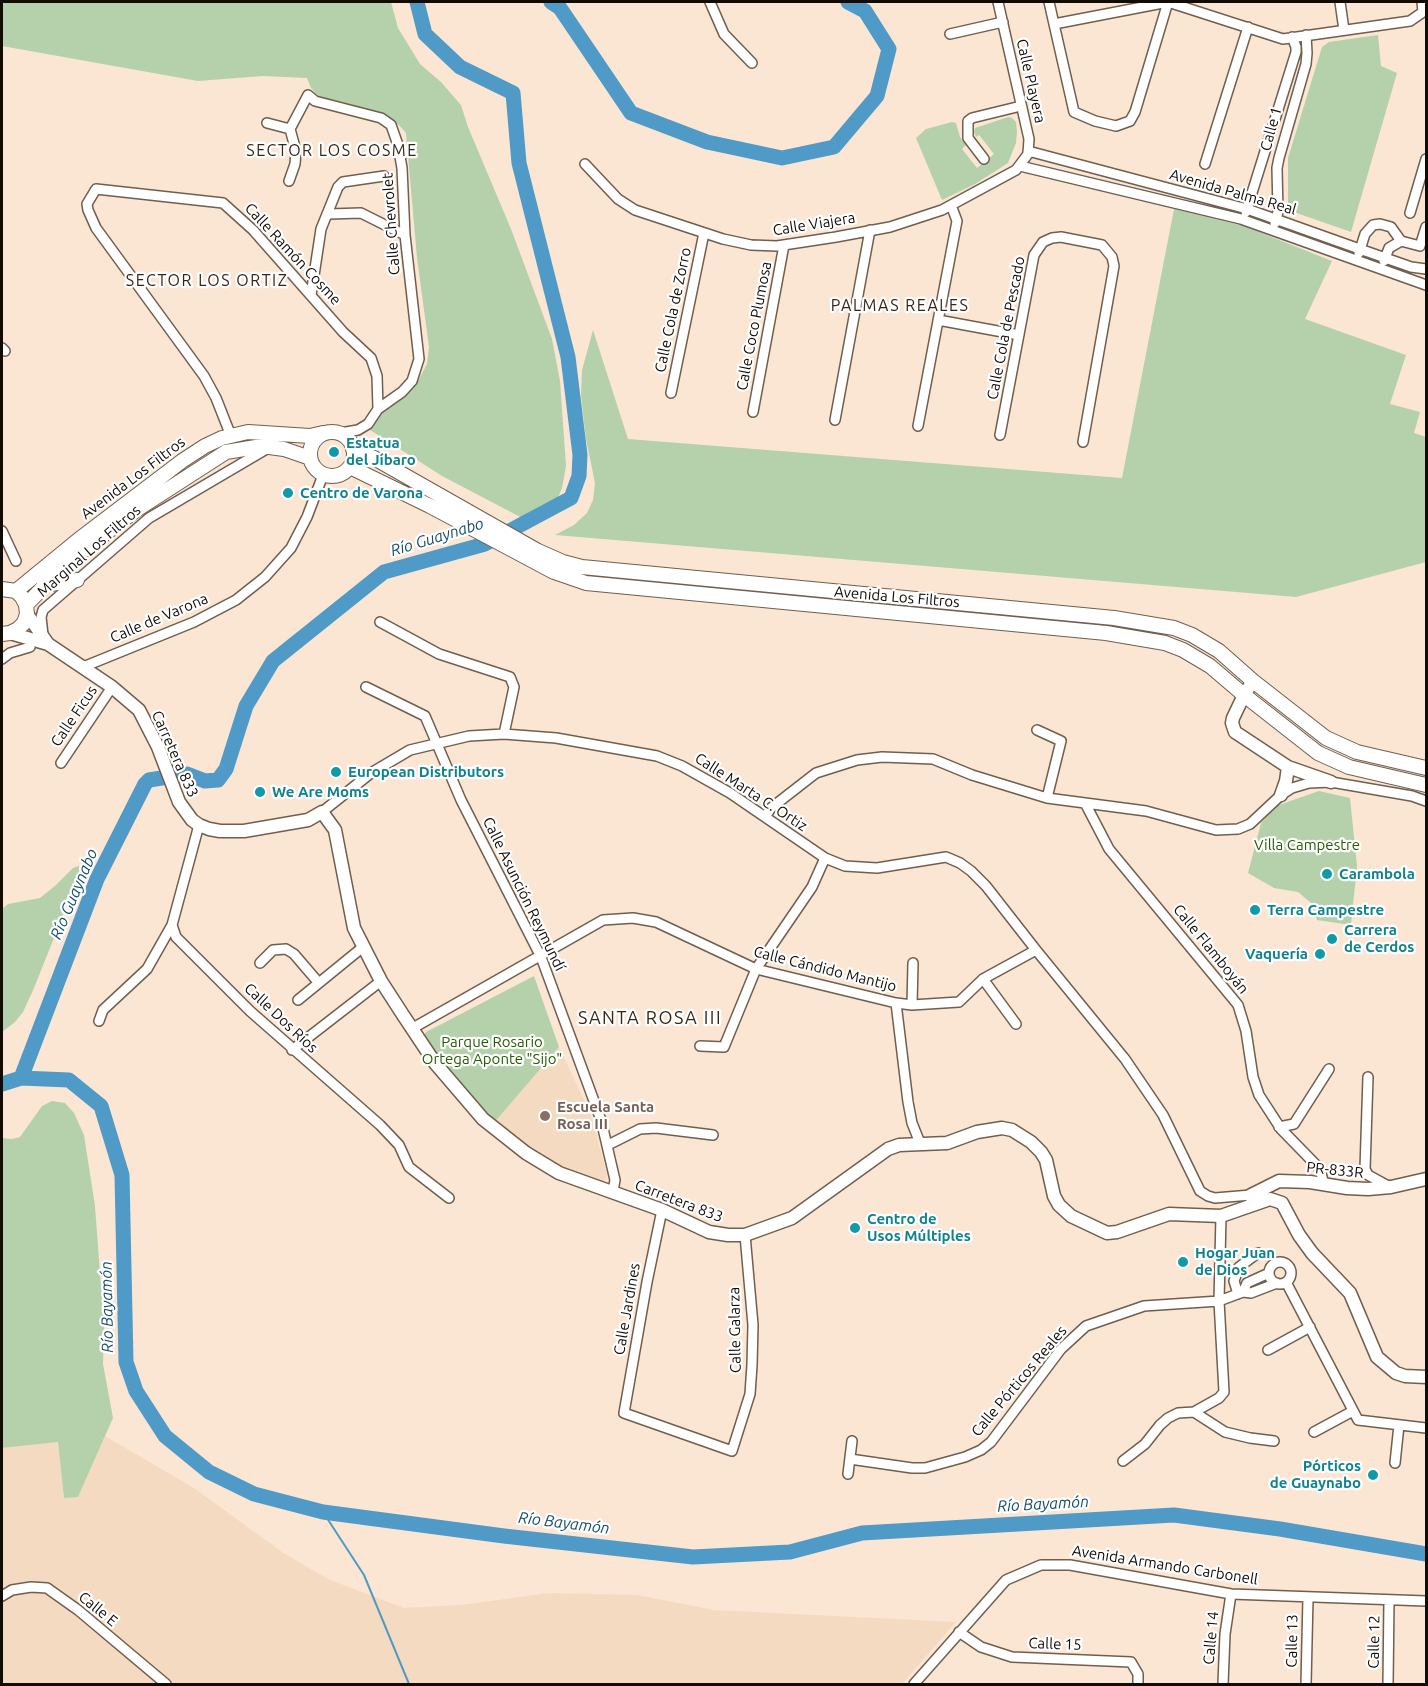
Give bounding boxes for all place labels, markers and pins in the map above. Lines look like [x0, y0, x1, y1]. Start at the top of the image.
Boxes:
place label: Estatua del Jíbaro [346, 434, 416, 469]
marker: Estatua del Jíbaro [327, 445, 341, 459]
place label: Centro de Varona [300, 484, 423, 502]
marker: Centro de Varona [281, 486, 295, 500]
place label: European Distributors [348, 763, 504, 781]
marker: European Distributors [329, 765, 343, 779]
place label: We Are Moms [272, 783, 369, 801]
marker: We Are Moms [253, 785, 267, 799]
place label: Carambola [1339, 865, 1415, 883]
marker: Carambola [1320, 867, 1334, 881]
place label: Terra Campestre [1267, 901, 1384, 919]
marker: Terra Campestre [1248, 903, 1262, 917]
place label: Carrera de Cerdos [1344, 921, 1414, 956]
marker: Carrera de Cerdos [1325, 932, 1339, 946]
place label: Vaquería [1245, 945, 1308, 963]
marker: Vaquería [1313, 947, 1327, 961]
place label: Escuela Santa Rosa III [557, 1098, 654, 1133]
marker: Escuela Santa Rosa III [538, 1109, 552, 1123]
place label: Centro de Usos Múltiples [867, 1210, 971, 1245]
marker: Centro de Usos Múltiples [848, 1221, 862, 1235]
place label: Hogar Juan de Dios [1195, 1244, 1275, 1279]
marker: Hogar Juan de Dios [1176, 1255, 1190, 1269]
place label: Pórticos de Guaynabo [1270, 1457, 1361, 1492]
marker: Pórticos de Guaynabo [1366, 1468, 1380, 1482]

